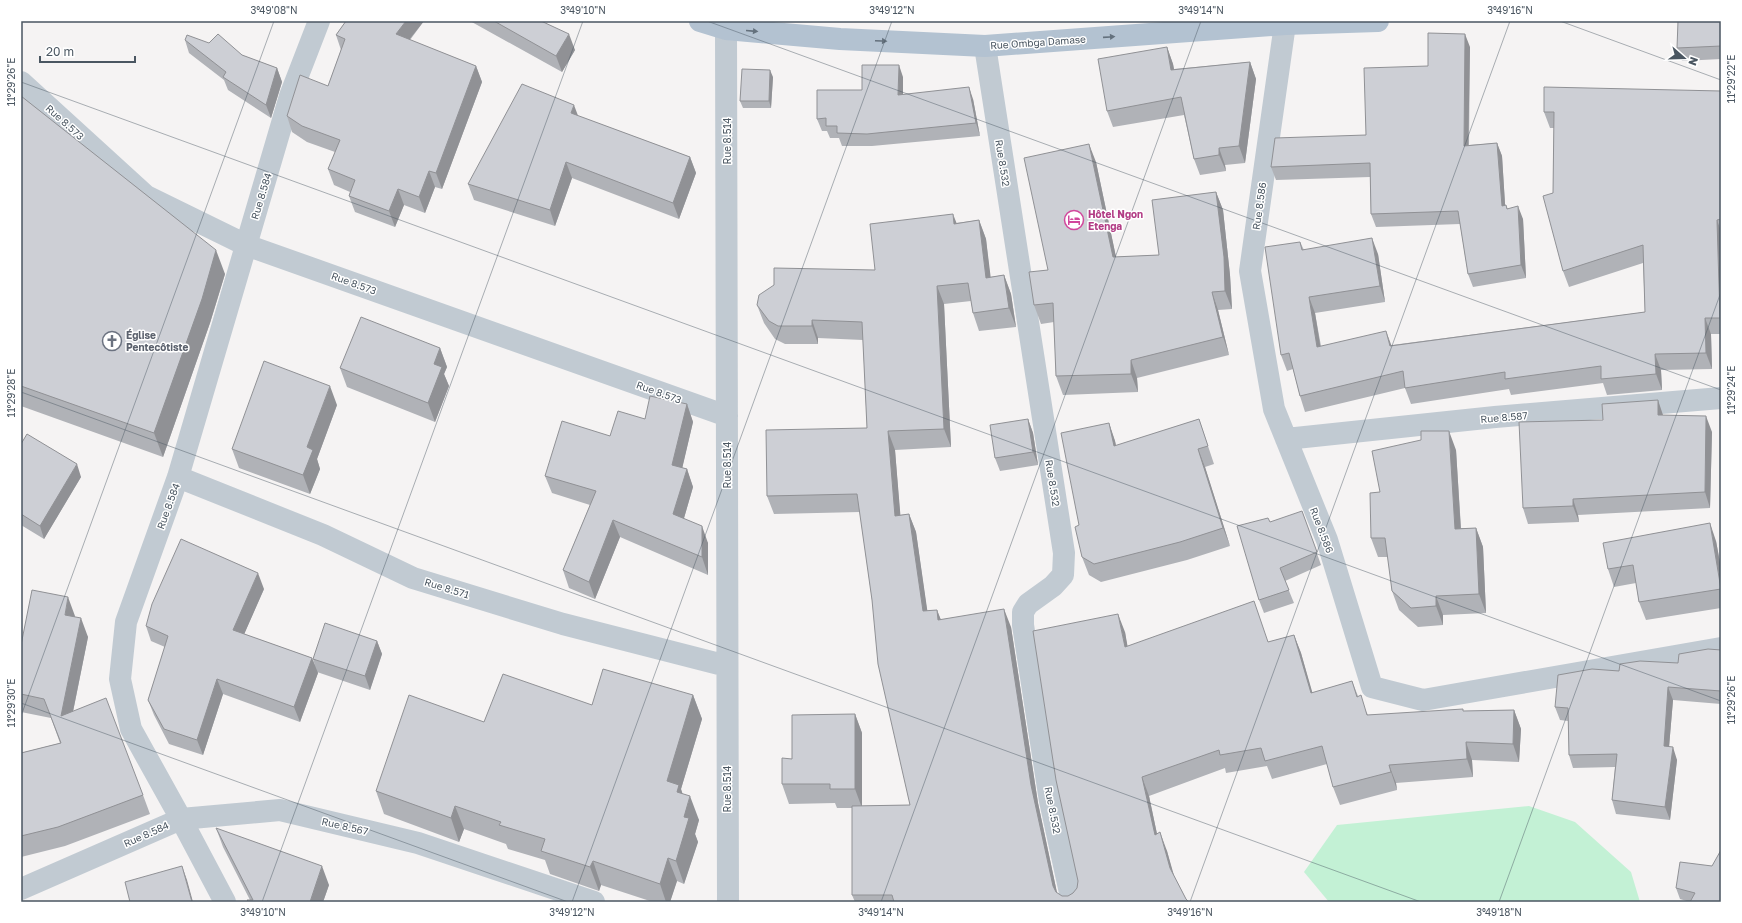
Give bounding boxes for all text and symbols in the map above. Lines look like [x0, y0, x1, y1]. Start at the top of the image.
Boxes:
text: 3°49'08"N [251, 4, 298, 16]
text: 3°49'10"N [560, 4, 606, 16]
text: 3°49'12"N [869, 4, 915, 16]
text: 3°49'14"N [1178, 4, 1224, 16]
text: 3°49'16"N [1487, 4, 1533, 16]
one-way arrow [746, 28, 758, 34]
street label: Rue Ombga Damase [990, 33, 1086, 51]
one-way arrow [1103, 34, 1115, 41]
scale bar [40, 38, 135, 64]
one-way arrow [875, 38, 887, 45]
north arrow [1664, 38, 1704, 78]
text: 20 m [46, 44, 74, 59]
text: N [1686, 55, 1701, 68]
text: 11°29'22"E [1725, 55, 1737, 103]
text: 11°29'26"E [5, 58, 17, 106]
street label: Rue 8.573 [44, 102, 87, 142]
street label: Rue 8.514 [721, 118, 733, 164]
street label: Rue 8.532 [993, 139, 1013, 188]
street label: Rue 8.584 [248, 171, 274, 221]
street label: Rue 8.586 [1250, 181, 1268, 231]
place label: Hôtel Ngon Etenga [1088, 208, 1143, 232]
hotel icon: Hôtel Ngon Etenga [1063, 209, 1085, 231]
street label: Rue 8.573 [330, 269, 378, 297]
place label: Église Pentecôtiste [126, 329, 188, 353]
church icon: Église Pentecôtiste [101, 330, 123, 352]
text: 11°29'24"E [1725, 366, 1737, 414]
text: 11°29'28"E [5, 369, 17, 417]
street label: Rue 8.573 [635, 378, 683, 406]
street label: Rue 8.587 [1480, 409, 1528, 425]
street label: Rue 8.514 [721, 442, 733, 488]
street label: Rue 8.532 [1043, 459, 1063, 508]
street label: Rue 8.584 [154, 481, 182, 531]
street label: Rue 8.586 [1308, 505, 1336, 555]
street label: Rue 8.571 [423, 576, 471, 601]
text: 11°29'26"E [1725, 676, 1737, 724]
text: 11°29'30"E [5, 679, 17, 727]
street label: Rue 8.514 [721, 766, 733, 812]
street label: Rue 8.532 [1043, 786, 1063, 835]
street label: Rue 8.567 [321, 815, 369, 837]
street label: Rue 8.584 [122, 819, 170, 849]
text: 3°49'10"N [240, 906, 286, 918]
text: 3°49'12"N [549, 906, 595, 918]
text: 3°49'14"N [858, 906, 904, 918]
text: 3°49'16"N [1167, 906, 1213, 918]
text: 3°49'18"N [1476, 906, 1522, 918]

